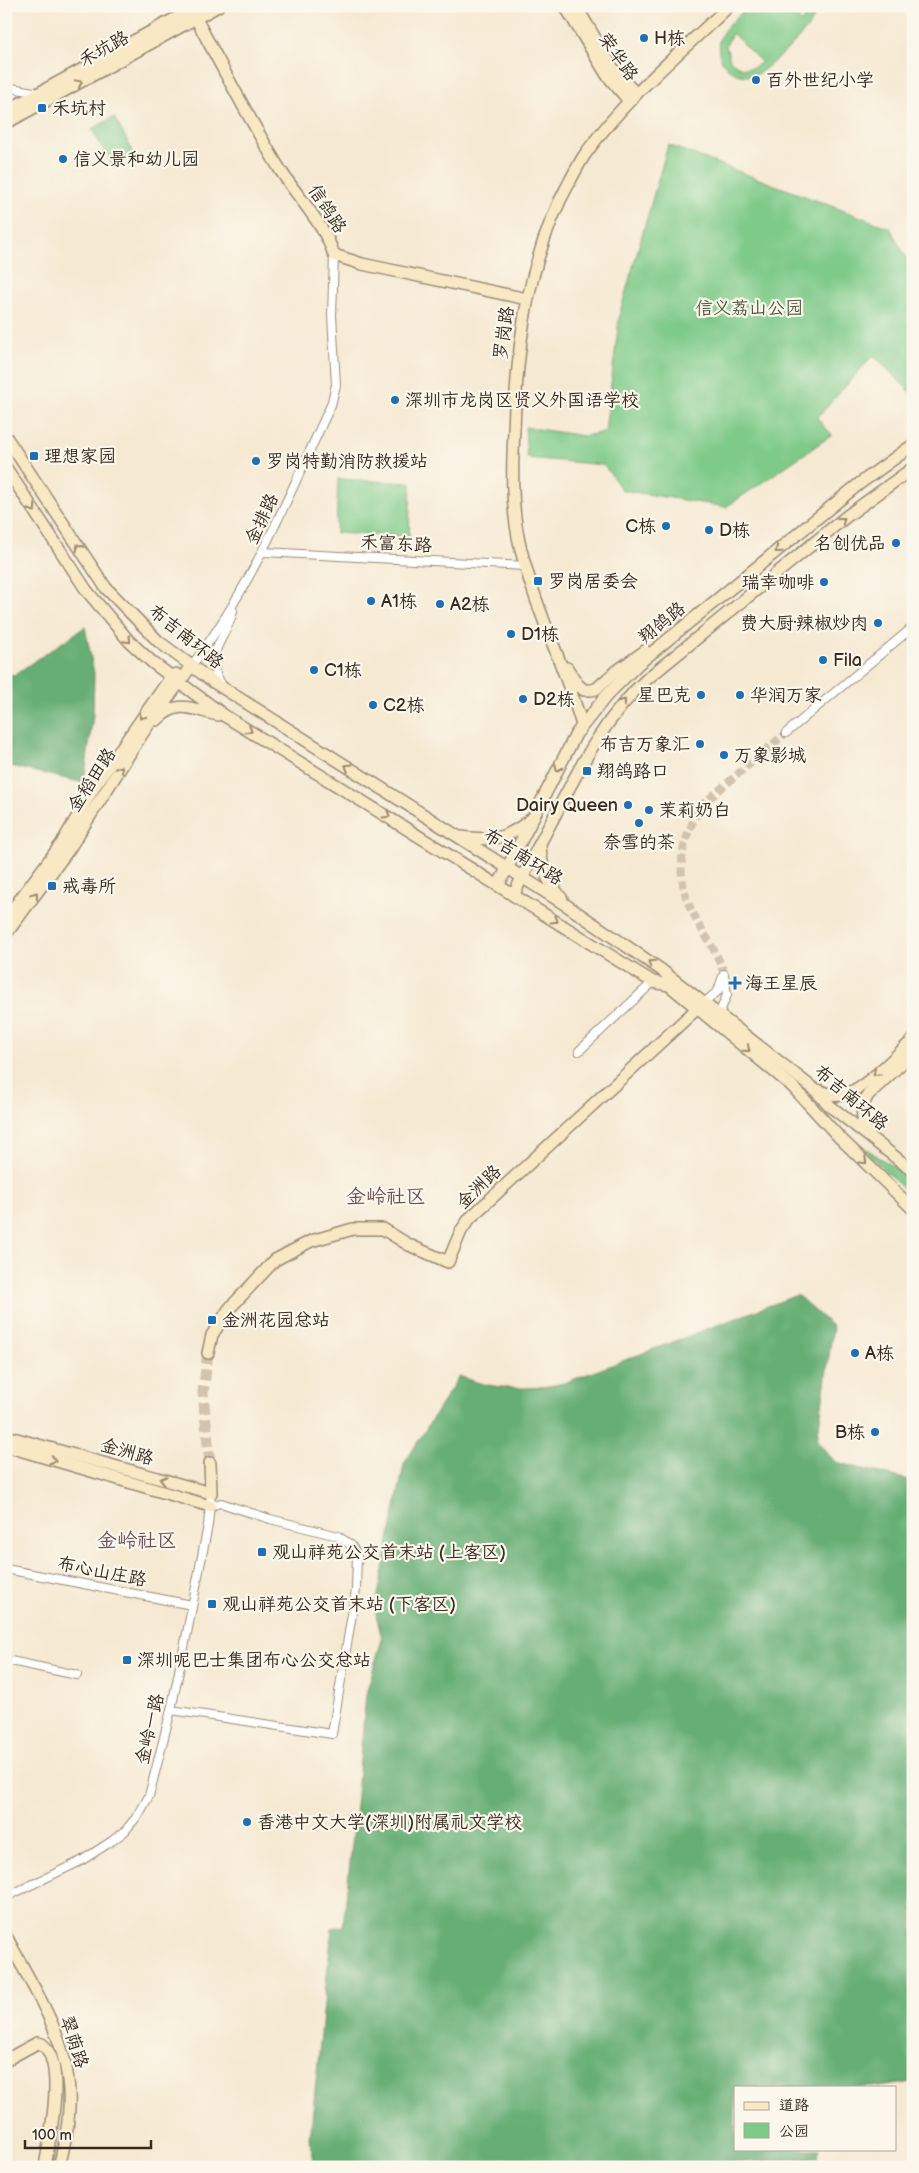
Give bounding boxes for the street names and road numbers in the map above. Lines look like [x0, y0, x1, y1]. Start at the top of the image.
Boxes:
street label: 禾坑路 [75, 27, 133, 71]
street label: 荣华路 [594, 29, 642, 85]
street label: 信鸽路 [303, 181, 351, 237]
street label: 罗岗路 [490, 305, 518, 361]
street label: 金排路 [241, 490, 283, 548]
street label: 禾富东路 [359, 532, 433, 556]
street label: 翔鸽路 [634, 598, 690, 648]
street label: 布吉南环路 [144, 601, 228, 673]
street label: 金稻田路 [64, 744, 120, 816]
street label: 布吉南环路 [479, 824, 567, 890]
street label: 布吉南环路 [810, 1061, 892, 1135]
street label: 金洲路 [452, 1161, 506, 1213]
street label: 金洲路 [98, 1434, 156, 1470]
street label: 布心山庄路 [56, 1553, 148, 1591]
street label: 金岭一路 [132, 1692, 168, 1766]
street label: 翠荫路 [56, 2013, 92, 2071]

